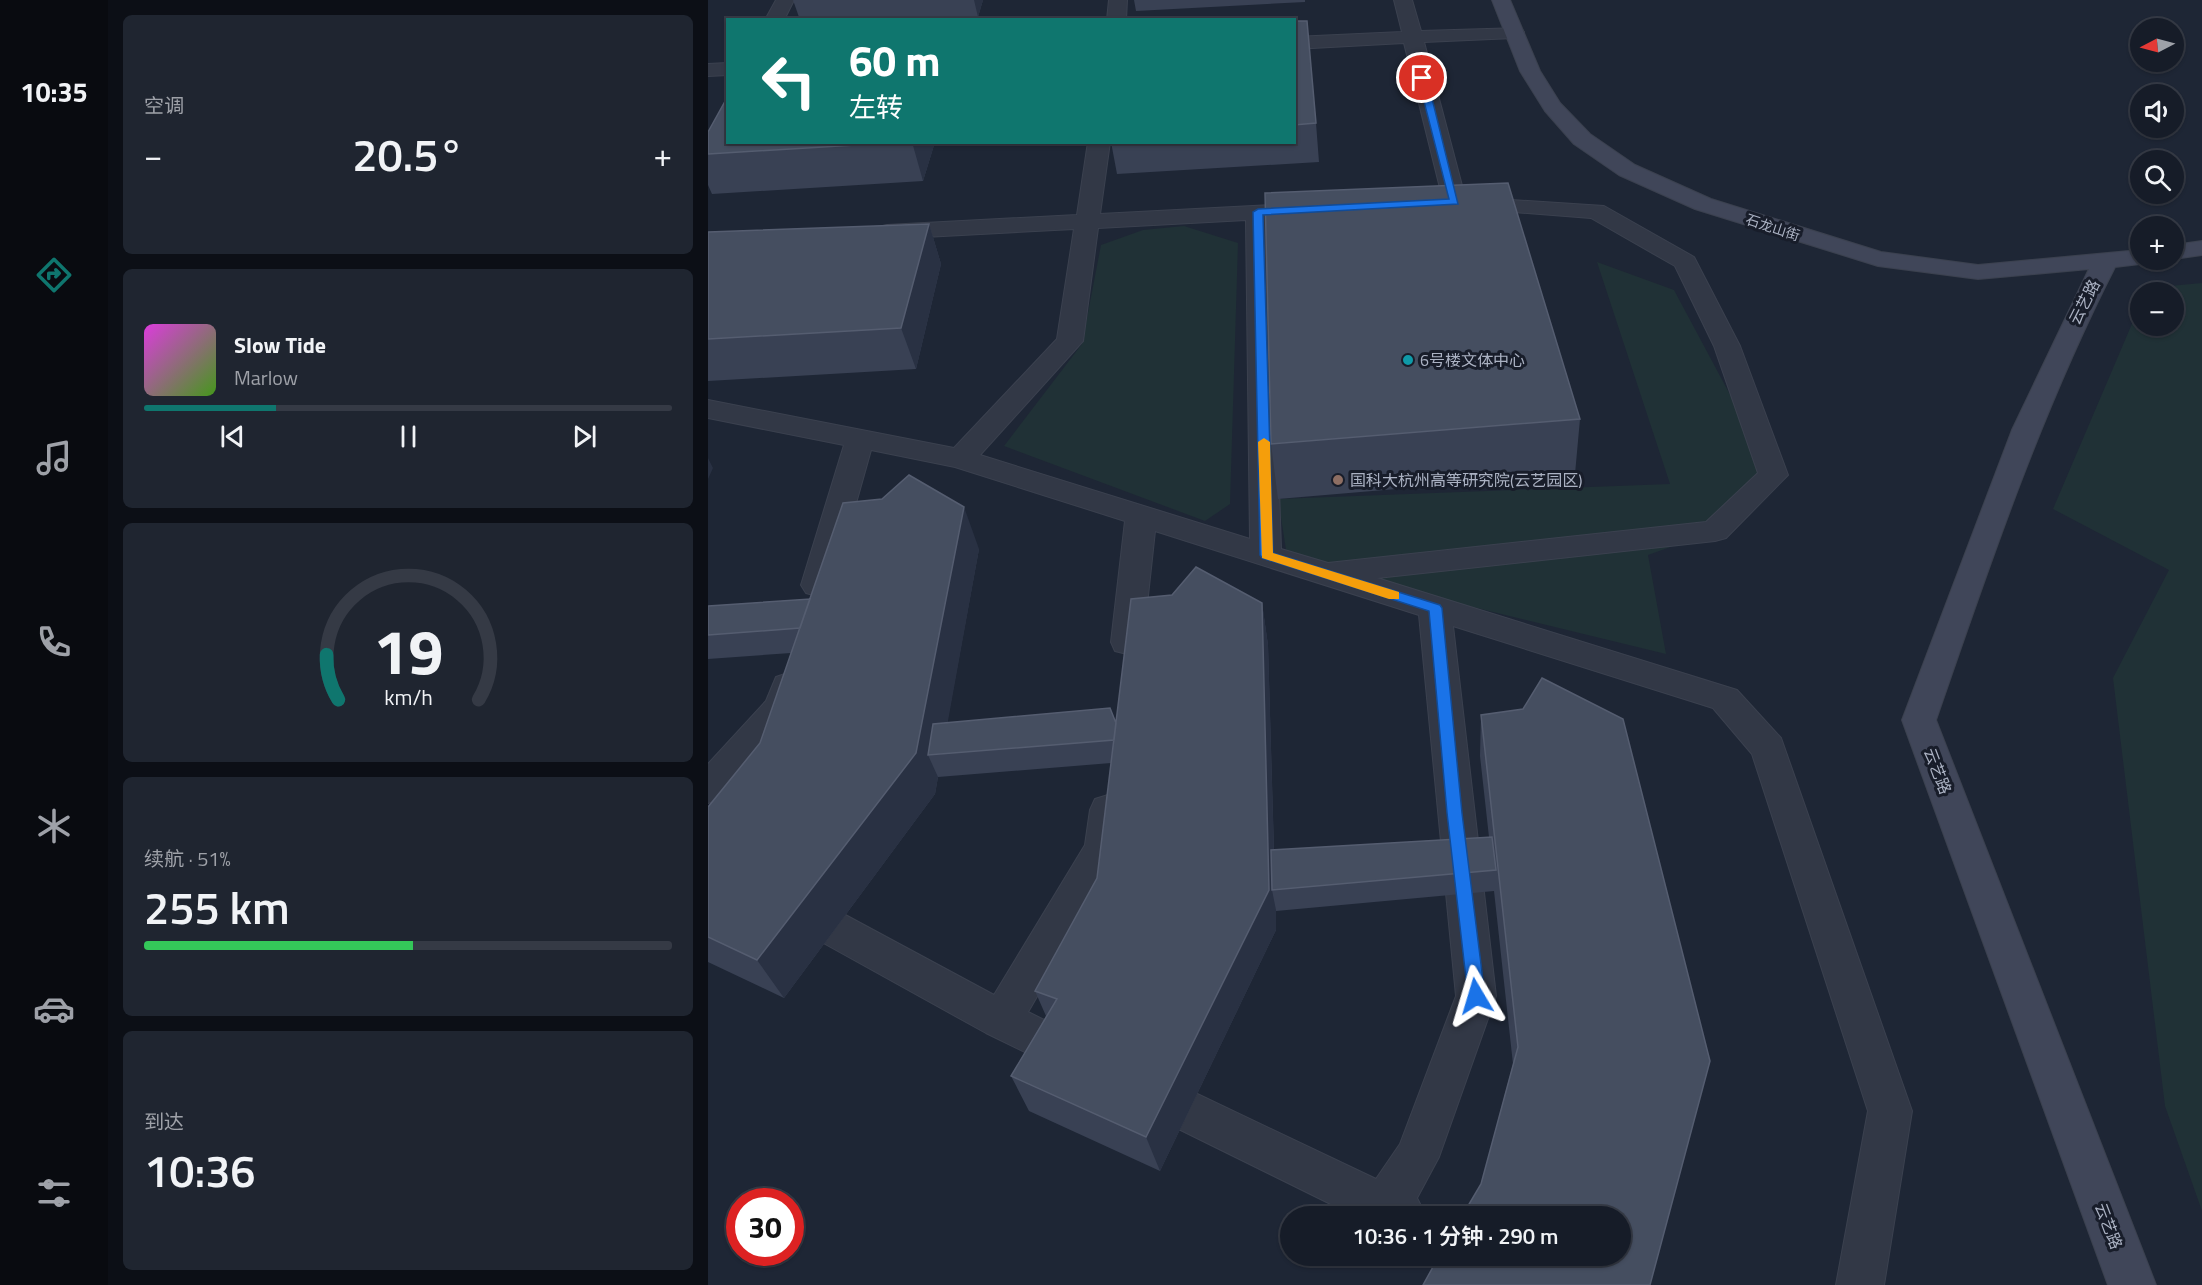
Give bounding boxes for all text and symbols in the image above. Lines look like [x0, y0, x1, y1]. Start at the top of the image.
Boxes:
north arrow [2130, 18, 2184, 72]
map controls [2130, 18, 2184, 336]
text: 60 m [849, 28, 941, 92]
icon: left [750, 42, 828, 120]
pin [1396, 52, 1447, 103]
icon: arrive [1405, 61, 1438, 94]
text: 10:35 [20, 71, 88, 112]
button: sound [2130, 84, 2184, 138]
text: 左转 [849, 86, 903, 127]
text: 空调 [144, 90, 184, 121]
text: 20.5° [352, 120, 464, 188]
text: − [144, 130, 162, 180]
text: + [654, 130, 672, 180]
button: search [2130, 150, 2184, 204]
street label: 石龙山街 [1743, 208, 1803, 246]
button: + [2130, 216, 2184, 270]
icon: directions [33, 254, 75, 296]
street label: 云艺路 [2062, 275, 2106, 329]
button: − [2130, 282, 2184, 336]
text: Slow Tide [234, 328, 326, 362]
place label: 6号楼文体中心 [1420, 348, 1525, 372]
marker: 6号楼文体中心 [1401, 353, 1415, 367]
text: Marlow [234, 362, 298, 393]
icon: previous [216, 420, 249, 453]
icon: pause [392, 420, 425, 453]
icon: next [568, 420, 601, 453]
icon: music [33, 437, 75, 479]
place label: 国科大杭州高等研究院(云艺园区) [1350, 468, 1582, 492]
marker: 国科大杭州高等研究院(云艺园区) [1331, 473, 1345, 487]
text: 19 [373, 603, 443, 698]
icon: phone [33, 621, 75, 663]
text: km/h [384, 681, 432, 713]
street label: 云艺路 [1918, 744, 1958, 798]
icon: climate [33, 805, 75, 847]
text: 续航 · 51% [144, 843, 231, 874]
text: 255 km [144, 873, 290, 941]
position arrow [1444, 964, 1508, 1028]
icon: car [33, 988, 75, 1030]
text: 到达 [144, 1106, 184, 1137]
text: 10:36 [144, 1136, 256, 1204]
icon: filters [33, 1172, 75, 1214]
speed limit sign: 30 [726, 1188, 804, 1266]
street label: 云艺路 [2089, 1199, 2129, 1253]
text: 10:36 · 1 分钟 · 290 m [1353, 1219, 1558, 1253]

